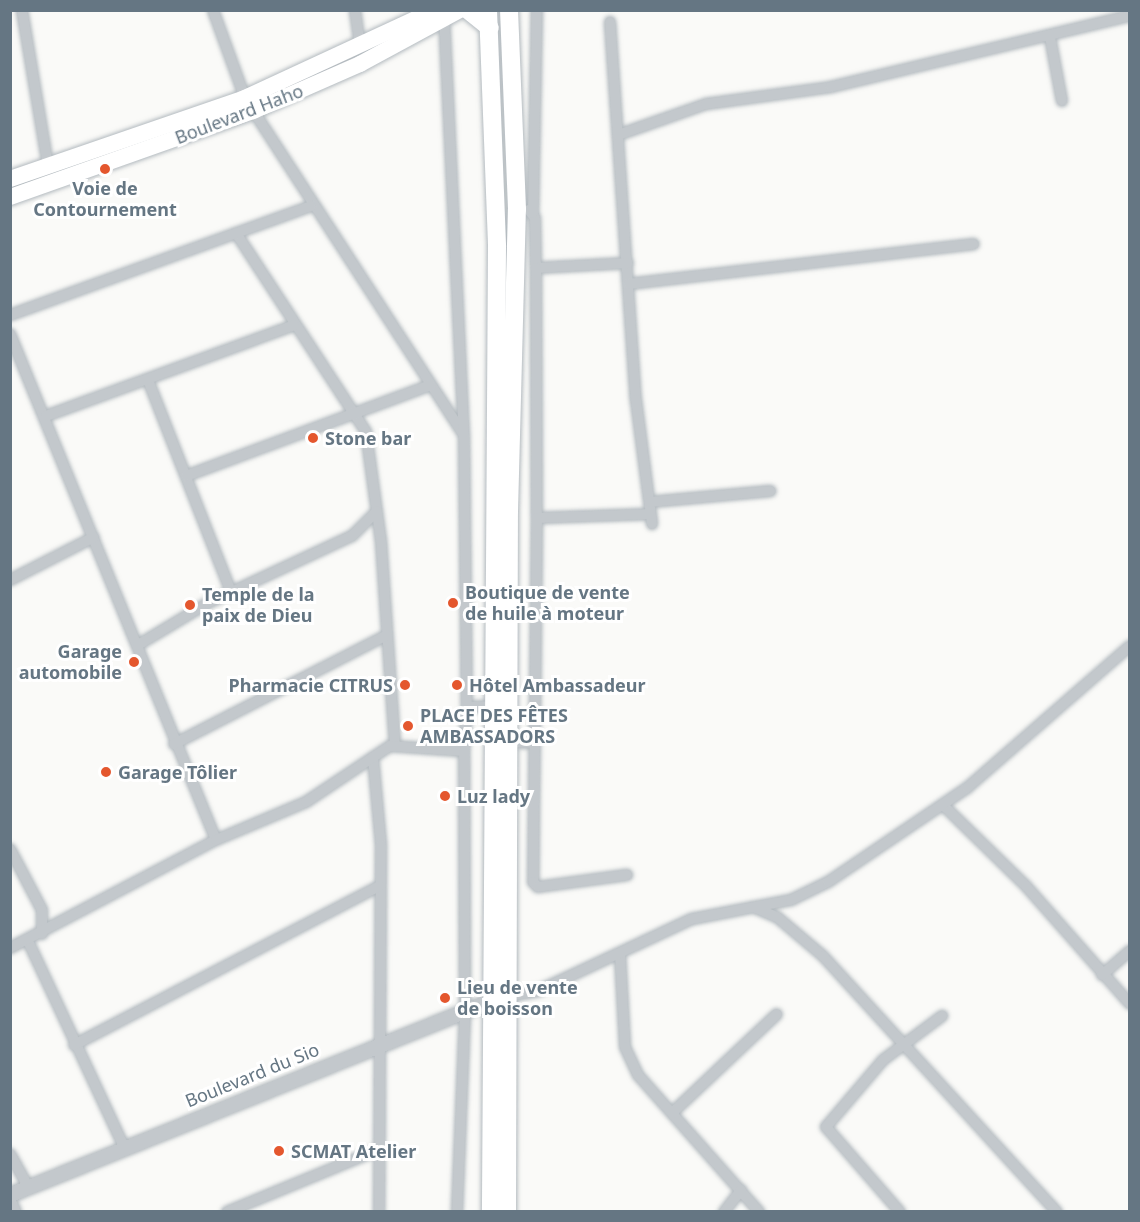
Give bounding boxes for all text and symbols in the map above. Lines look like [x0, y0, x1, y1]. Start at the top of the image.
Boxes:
street label: Boulevard Haho [172, 80, 306, 148]
marker: Voie de Contournement [98, 162, 112, 176]
place label: Voie de Contournement [33, 178, 177, 220]
place label: Stone bar [325, 427, 411, 449]
marker: Stone bar [306, 431, 320, 445]
place label: Boutique de vente de huile à moteur [465, 582, 630, 624]
place label: Temple de la paix de Dieu [202, 584, 315, 626]
marker: Boutique de vente de huile à moteur [446, 596, 460, 610]
marker: Temple de la paix de Dieu [183, 598, 197, 612]
place label: Garage automobile [19, 641, 122, 684]
marker: Garage automobile [127, 655, 141, 669]
place label: Pharmacie CITRUS [229, 674, 393, 696]
place label: Hôtel Ambassadeur [469, 674, 646, 696]
marker: Pharmacie CITRUS [398, 678, 412, 692]
marker: Hôtel Ambassadeur [450, 678, 464, 692]
place label: PLACE DES FÊTES AMBASSADORS [420, 705, 568, 748]
marker: PLACE DES FÊTES AMBASSADORS [401, 719, 415, 733]
place label: Garage Tôlier [118, 761, 237, 783]
marker: Garage Tôlier [99, 765, 113, 779]
place label: Luz lady [457, 785, 530, 807]
marker: Luz lady [438, 789, 452, 803]
place label: Lieu de vente de boisson [457, 977, 578, 1020]
marker: Lieu de vente de boisson [438, 991, 452, 1005]
street label: Boulevard du Sio [182, 1038, 322, 1112]
place label: SCMAT Atelier [291, 1140, 416, 1162]
marker: SCMAT Atelier [272, 1144, 286, 1158]

